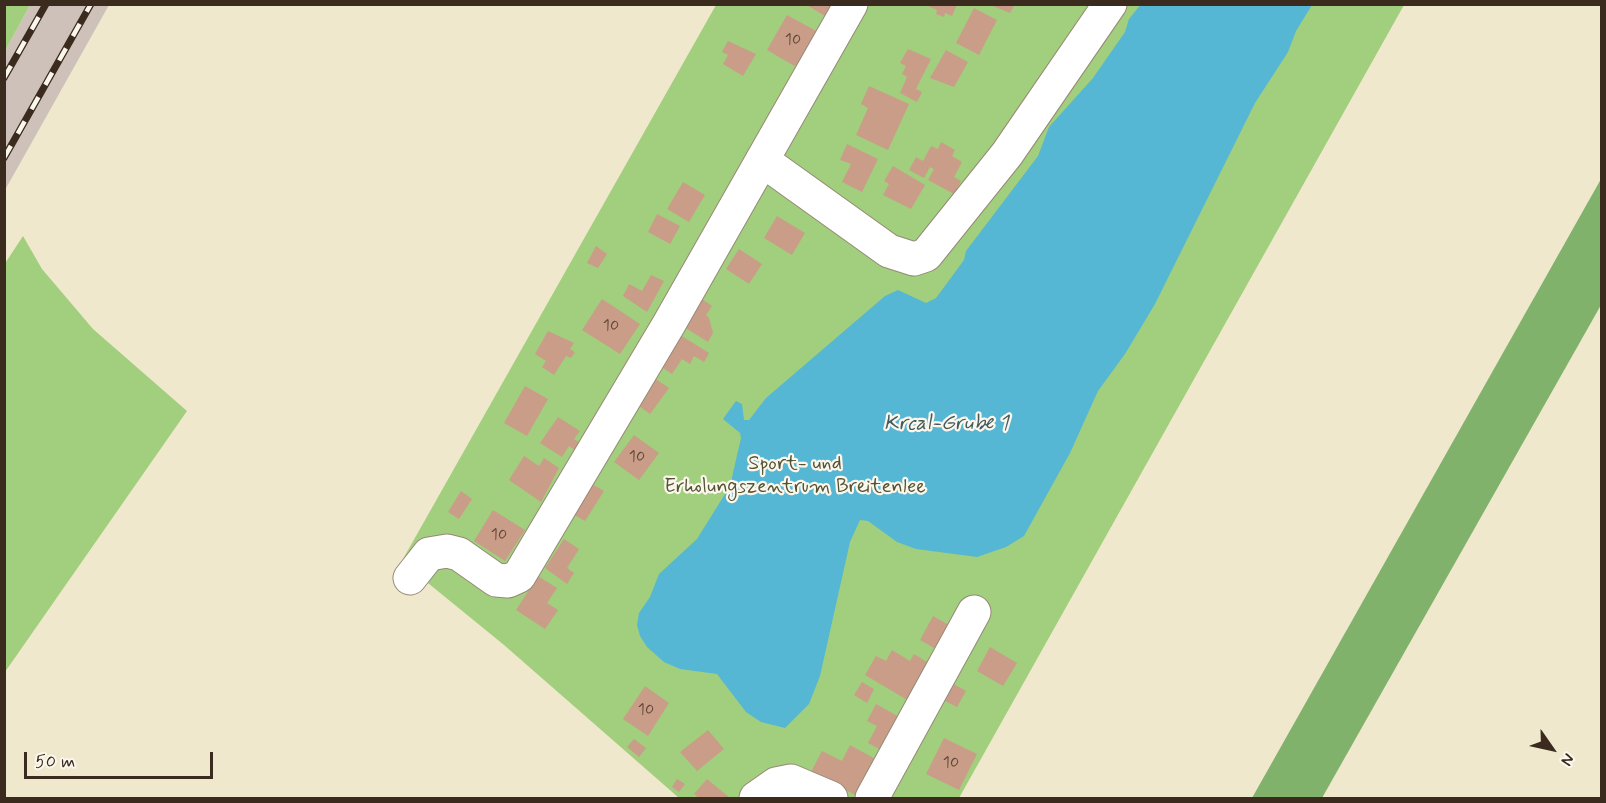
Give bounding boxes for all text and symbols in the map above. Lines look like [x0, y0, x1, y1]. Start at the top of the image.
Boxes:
house number: 10 [785, 31, 801, 51]
house number: 10 [603, 317, 619, 337]
water label: Krcal-Grube 1 [884, 412, 1008, 438]
house number: 10 [629, 448, 645, 468]
park label: Sport- und Erholungszentrum Breitenlee [664, 453, 926, 500]
house number: 10 [491, 526, 507, 546]
house number: 10 [638, 701, 654, 721]
north arrow [1522, 719, 1582, 779]
scale bar [27, 740, 216, 778]
text: N [1556, 749, 1579, 770]
text: 50 m [35, 750, 75, 774]
house number: 10 [943, 754, 959, 774]

